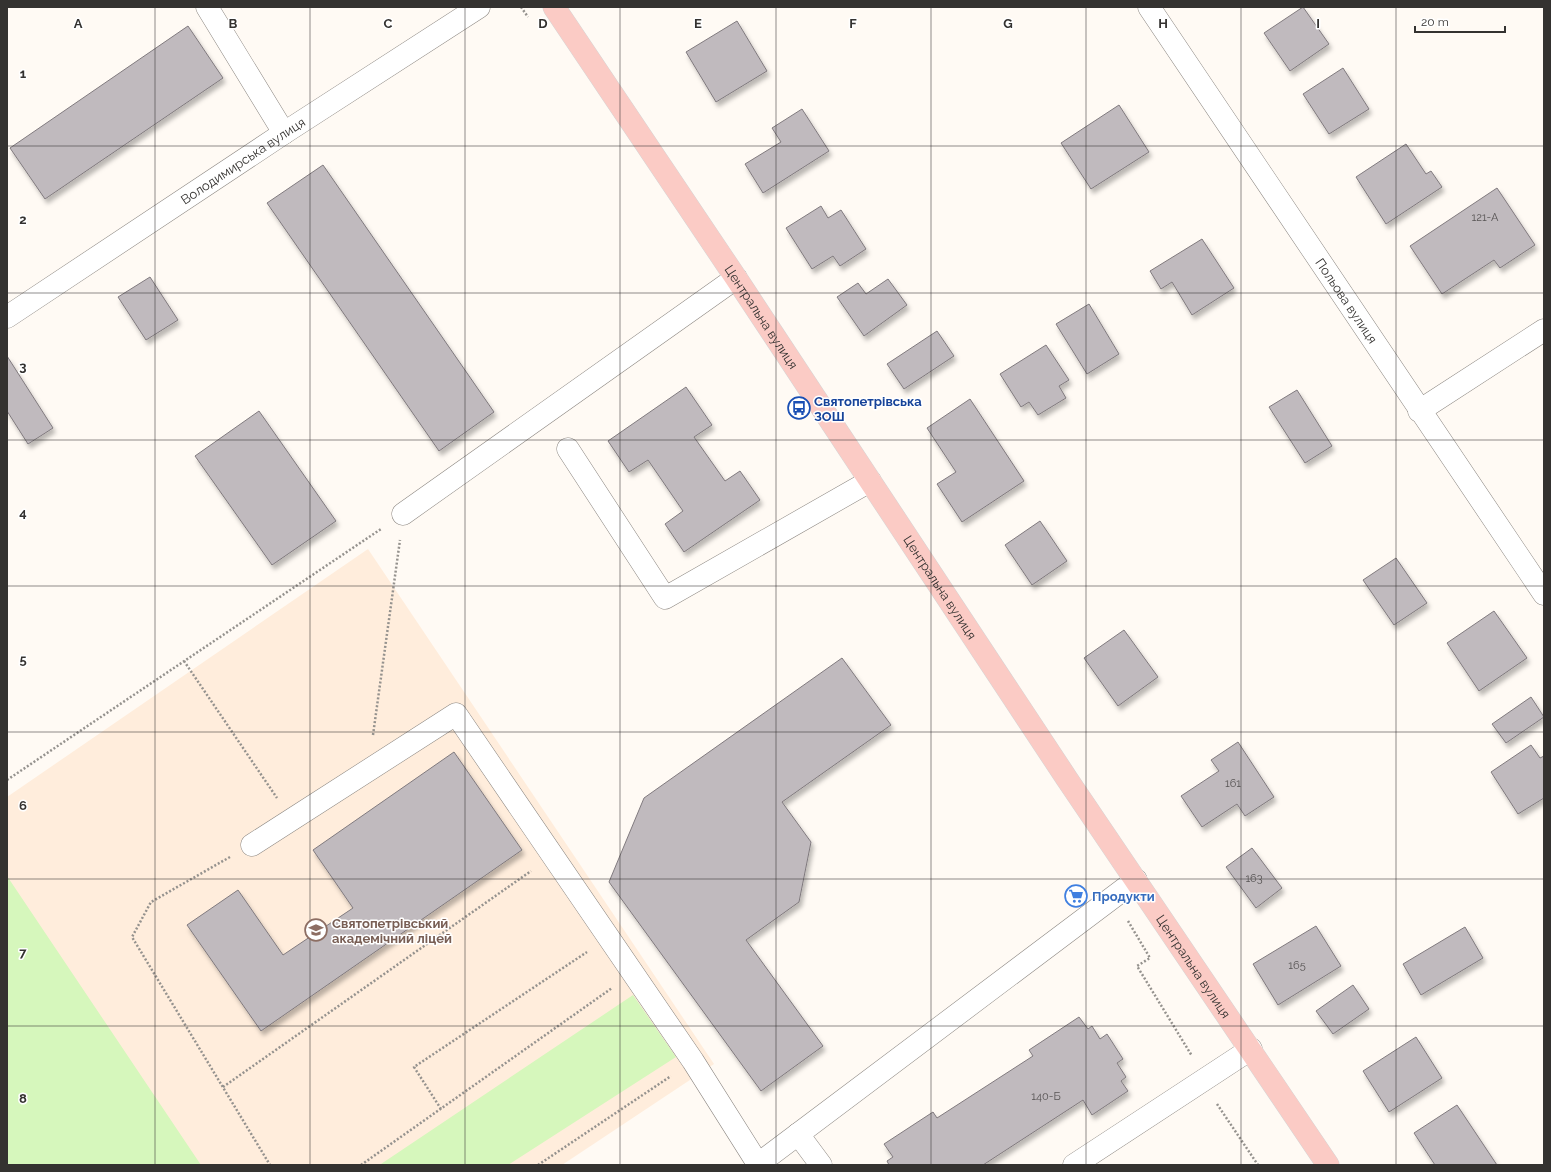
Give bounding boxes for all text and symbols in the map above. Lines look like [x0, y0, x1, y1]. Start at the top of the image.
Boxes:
scale bar [1415, 8, 1505, 34]
text: 20 m [1421, 15, 1449, 29]
text: A [74, 16, 83, 31]
text: B [229, 16, 238, 31]
text: C [384, 16, 393, 31]
text: D [538, 16, 548, 31]
text: E [694, 16, 702, 31]
text: F [849, 16, 857, 31]
text: G [1003, 16, 1013, 31]
text: H [1158, 16, 1168, 31]
text: I [1316, 16, 1320, 31]
text: 1 [20, 66, 27, 81]
street label: Володимирська вулиця [178, 114, 308, 207]
house number: 121-А [1471, 211, 1499, 224]
text: 2 [19, 212, 27, 227]
street label: Польова вулиця [1313, 255, 1381, 346]
street label: Центральна вулиця [722, 262, 801, 372]
text: 3 [19, 359, 27, 374]
place label: Святопетрівська ЗОШ [814, 394, 922, 424]
bus stop icon: Святопетрівська ЗОШ [786, 395, 812, 421]
text: 4 [19, 505, 27, 520]
street label: Центральна вулиця [901, 532, 980, 642]
text: 5 [19, 652, 27, 667]
house number: 161 [1225, 777, 1241, 790]
text: 6 [19, 798, 27, 813]
house number: 163 [1245, 872, 1263, 885]
supermarket icon: Продукти [1063, 883, 1089, 909]
place label: Продукти [1092, 889, 1155, 904]
street label: Центральна вулиця [1153, 912, 1234, 1021]
place label: Святопетрівський академічний ліцей [332, 916, 452, 946]
school or university icon: Святопетрівський академічний ліцей [303, 917, 329, 943]
text: 7 [19, 945, 27, 960]
house number: 165 [1288, 959, 1306, 972]
house number: 140-Б [1031, 1090, 1061, 1103]
text: 8 [19, 1091, 27, 1106]

